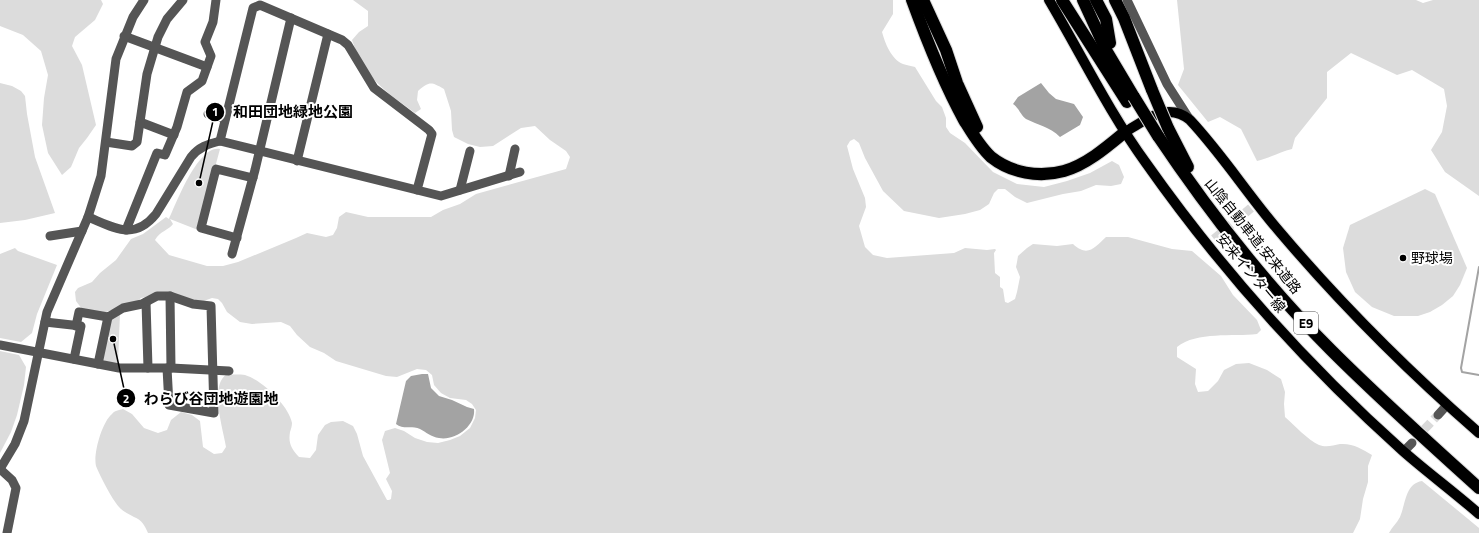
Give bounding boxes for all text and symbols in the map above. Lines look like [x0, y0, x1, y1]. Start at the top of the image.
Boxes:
callout: 和田団地緑地公園 [205, 98, 361, 125]
text: 和田団地緑地公園 [233, 100, 353, 123]
text: 1 [212, 102, 218, 121]
street label: 山陰自動車道;安来道路 [1200, 173, 1307, 298]
street label: 安来インター線 [1212, 228, 1291, 317]
place label: 野球場 [1411, 247, 1453, 268]
marker: 野球場 [1398, 253, 1408, 263]
road number: E9 [1294, 312, 1318, 334]
callout: わらび谷団地遊園地 [116, 385, 287, 412]
text: わらび谷団地遊園地 [143, 387, 279, 410]
text: 2 [123, 389, 129, 408]

